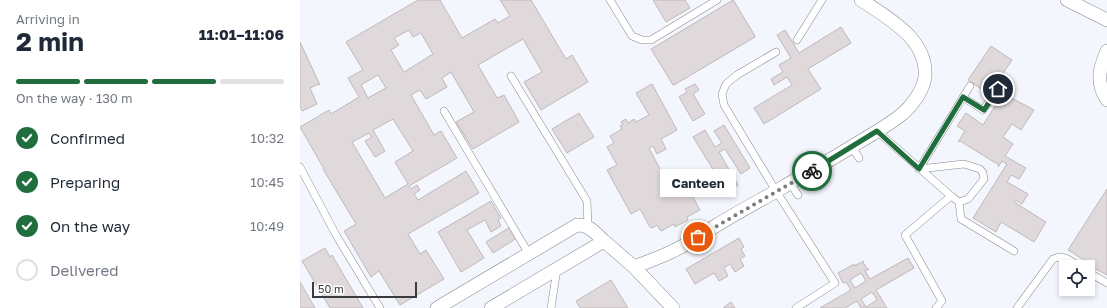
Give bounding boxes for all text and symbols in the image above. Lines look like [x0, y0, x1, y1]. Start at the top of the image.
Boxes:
text: Arriving in [16, 11, 80, 27]
text: 11:01–11:06 [199, 25, 284, 43]
text: 2 min [16, 26, 84, 57]
pin [981, 72, 1015, 106]
icon: home [987, 78, 1009, 100]
text: On the way · 130 m [16, 90, 133, 106]
icon: check [16, 127, 38, 149]
text: Confirmed [50, 129, 125, 147]
text: 10:32 [251, 130, 284, 146]
courier [792, 151, 832, 191]
icon: bike [801, 160, 823, 182]
callout: Canteen [660, 169, 736, 197]
icon: check [16, 171, 38, 193]
text: Preparing [50, 173, 120, 191]
text: 10:45 [250, 174, 284, 190]
text: Canteen [671, 175, 725, 191]
icon: check [16, 215, 38, 237]
text: On the way [50, 217, 130, 235]
text: 10:49 [250, 218, 284, 234]
pin [681, 220, 715, 254]
icon: bag [687, 226, 709, 248]
map controls [1059, 260, 1095, 296]
button: locate [1059, 260, 1095, 296]
text: Delivered [50, 261, 118, 279]
scale bar [312, 280, 417, 299]
text: 50 m [318, 282, 344, 295]

